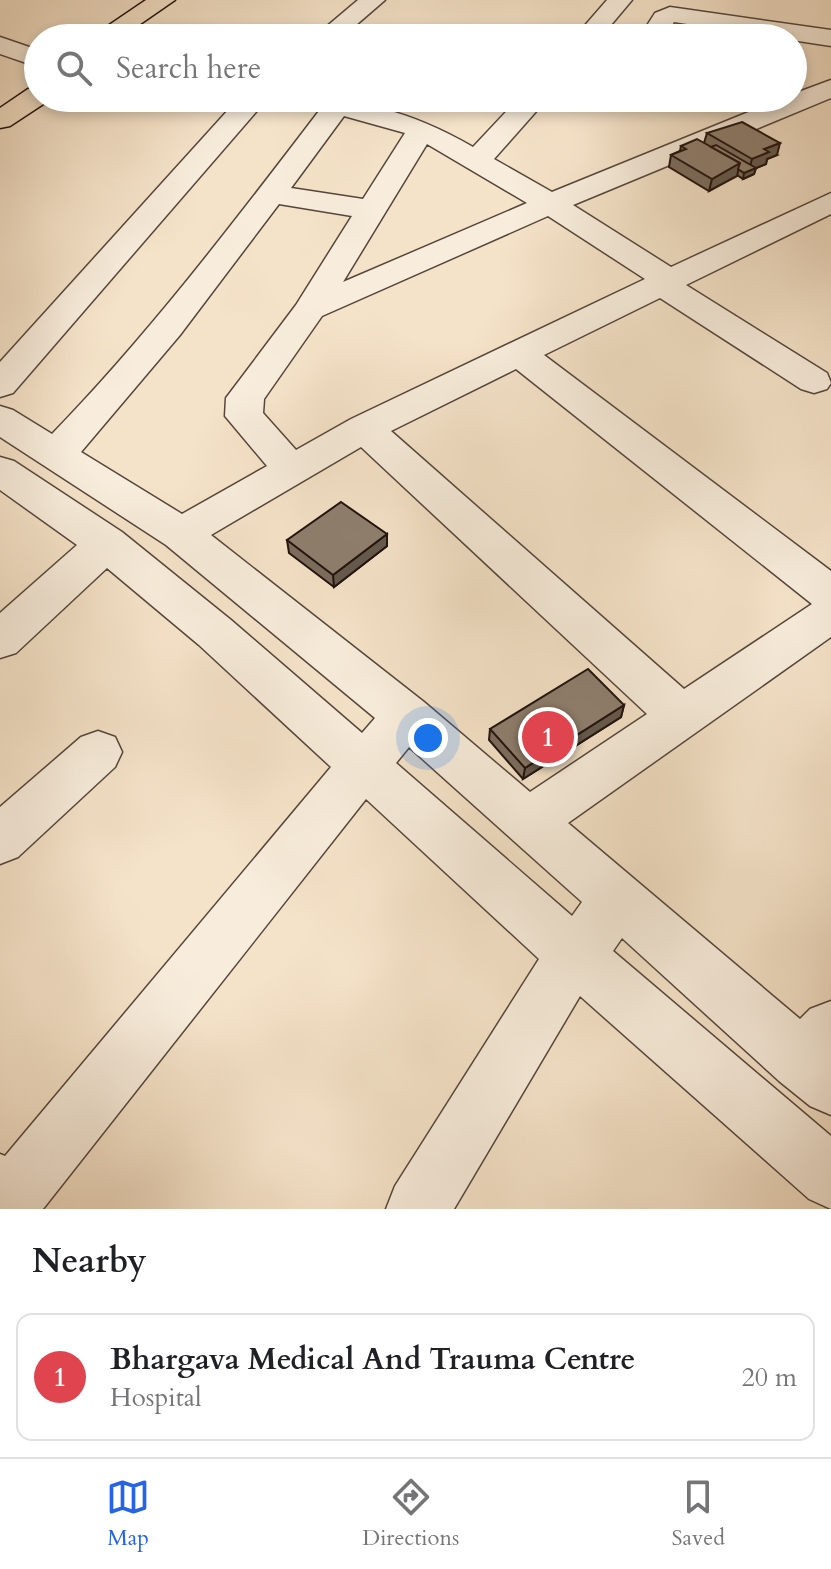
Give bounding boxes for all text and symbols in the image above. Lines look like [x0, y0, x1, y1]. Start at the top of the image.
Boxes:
search box [24, 24, 807, 112]
icon: search [52, 46, 96, 90]
text: Search here [116, 48, 261, 89]
pin: 1 [522, 707, 574, 767]
your location [408, 718, 448, 758]
text: Nearby [32, 1238, 147, 1284]
text: Bhargava Medical And Trauma Centre [110, 1339, 635, 1380]
text: 1 [53, 1360, 67, 1395]
text: 20 m [741, 1360, 797, 1395]
text: Hospital [110, 1380, 202, 1415]
tab: Map [106, 1475, 150, 1553]
tab: Directions [362, 1475, 459, 1553]
tab: Saved [672, 1475, 725, 1553]

